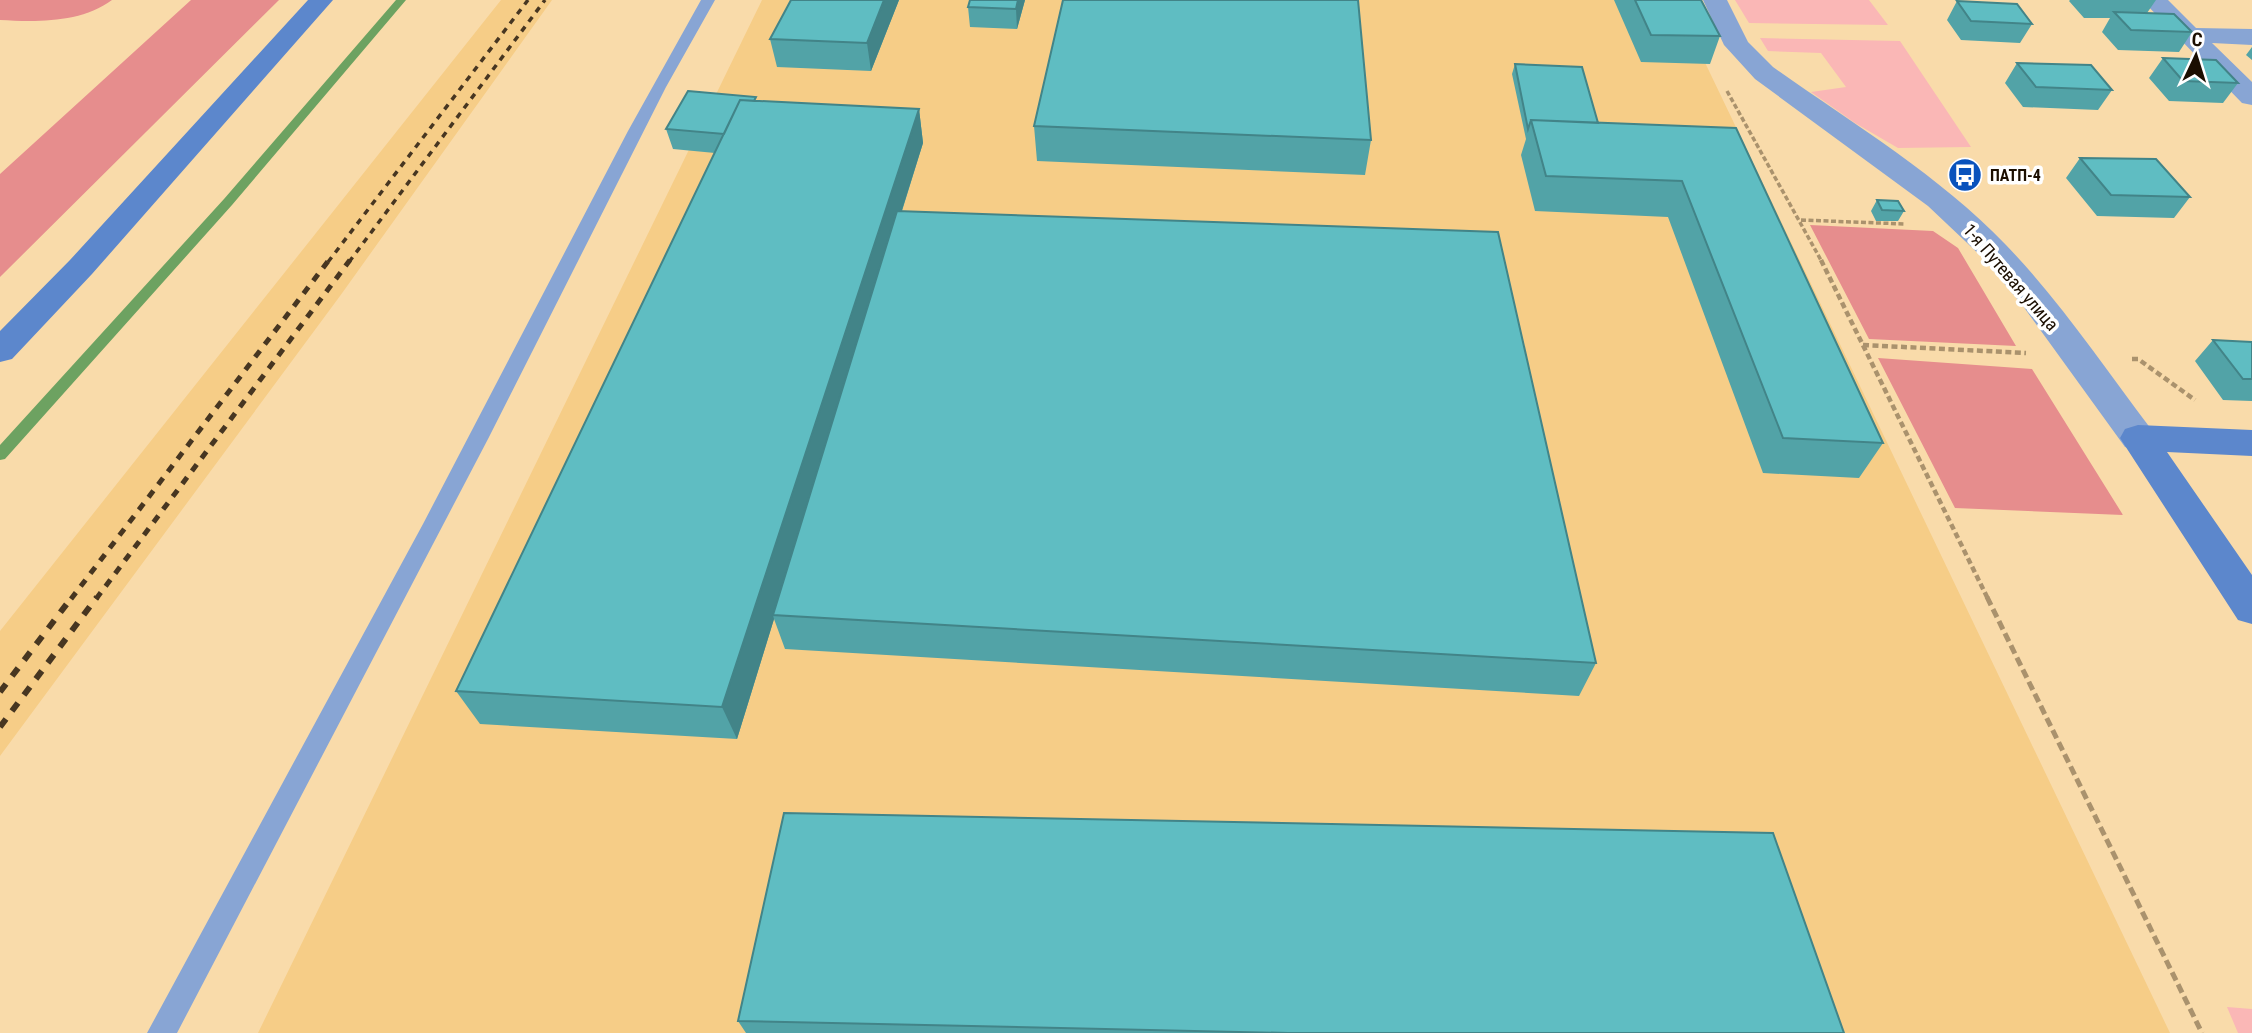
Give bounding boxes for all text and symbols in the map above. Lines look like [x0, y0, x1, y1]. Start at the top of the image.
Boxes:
north arrow [2161, 21, 2231, 91]
text: С [2191, 28, 2204, 51]
bus stop icon: ПАТП-4 [1946, 156, 1984, 194]
place label: ПАТП-4 [1990, 166, 2041, 185]
street label: 1-я Путевая улица [1959, 219, 2063, 335]

